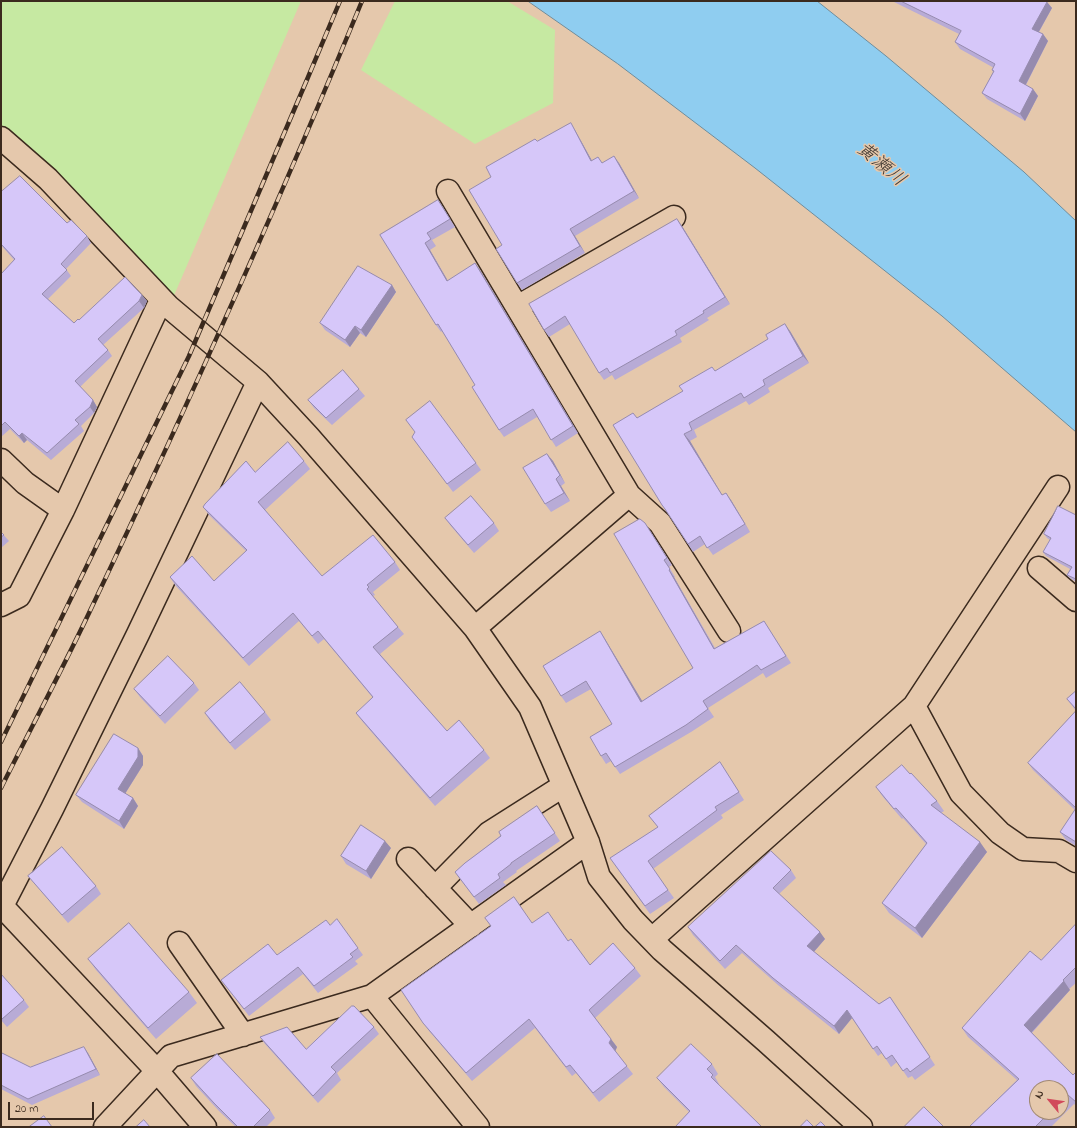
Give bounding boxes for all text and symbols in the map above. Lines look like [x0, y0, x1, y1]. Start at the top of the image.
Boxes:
water label: 黄瀬川 [851, 139, 909, 193]
north arrow [1029, 1080, 1069, 1120]
text: N [1031, 1088, 1048, 1102]
scale bar [10, 1094, 96, 1120]
text: 20 m [15, 1100, 38, 1118]

